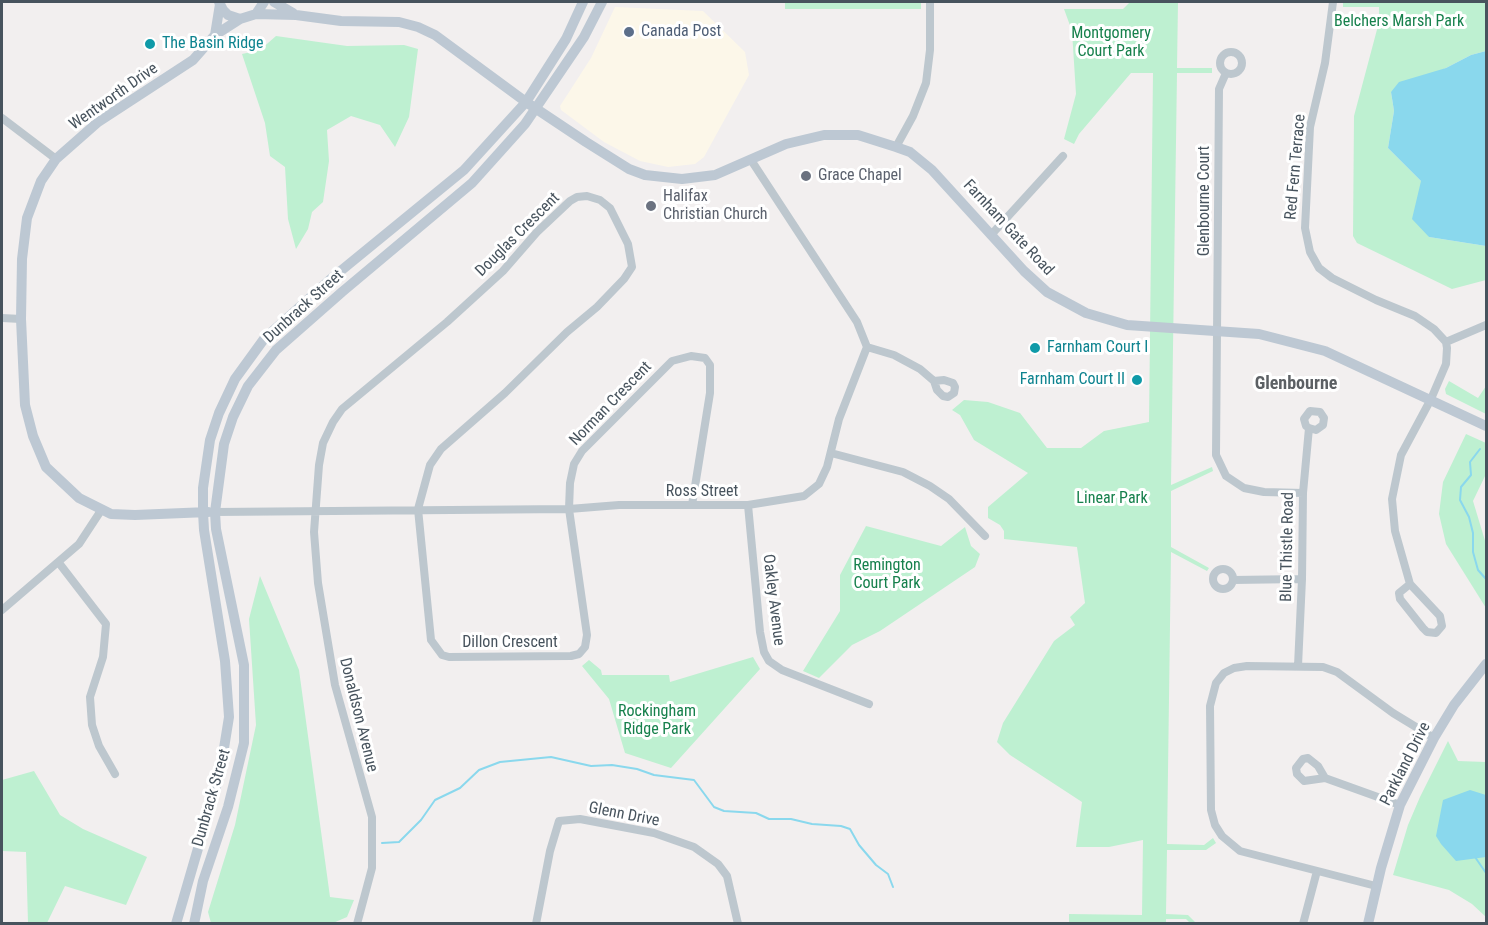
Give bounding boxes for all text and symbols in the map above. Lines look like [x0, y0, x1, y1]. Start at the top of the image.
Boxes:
park label: Belchers Marsh Park [1334, 12, 1464, 32]
place label: Canada Post [641, 22, 721, 42]
park label: Montgomery Court Park [1071, 24, 1151, 62]
marker: Canada Post [622, 25, 636, 39]
place label: The Basin Ridge [162, 34, 264, 54]
marker: The Basin Ridge [143, 37, 157, 51]
street label: Wentworth Drive [66, 59, 162, 135]
street label: Red Fern Terrace [1282, 113, 1310, 221]
street label: Glenbourne Court [1195, 146, 1215, 256]
place label: Grace Chapel [818, 166, 902, 186]
marker: Grace Chapel [799, 169, 813, 183]
street label: Farnham Gate Road [959, 176, 1057, 280]
place label: Halifax Christian Church [663, 187, 768, 225]
street label: Douglas Crescent [472, 189, 564, 281]
marker: Halifax Christian Church [644, 199, 658, 213]
street label: Dunbrack Street [260, 266, 348, 348]
place label: Farnham Court I [1047, 338, 1148, 358]
marker: Farnham Court I [1028, 341, 1042, 355]
street label: Norman Crescent [566, 358, 656, 450]
place label: Farnham Court II [1020, 370, 1125, 390]
marker: Farnham Court II [1130, 373, 1144, 387]
district label: Glenbourne [1255, 373, 1337, 395]
street label: Ross Street [666, 482, 738, 502]
park label: Linear Park [1076, 489, 1148, 509]
street label: Blue Thistle Road [1277, 492, 1299, 602]
street label: Oakley Avenue [758, 553, 788, 647]
park label: Remington Court Park [853, 556, 921, 594]
street label: Dillon Crescent [462, 633, 558, 653]
street label: Donaldson Avenue [335, 656, 381, 774]
park label: Rockingham Ridge Park [618, 702, 696, 740]
street label: Parkland Drive [1377, 719, 1435, 809]
street label: Dunbrack Street [189, 747, 235, 849]
street label: Glenn Drive [587, 799, 661, 831]

